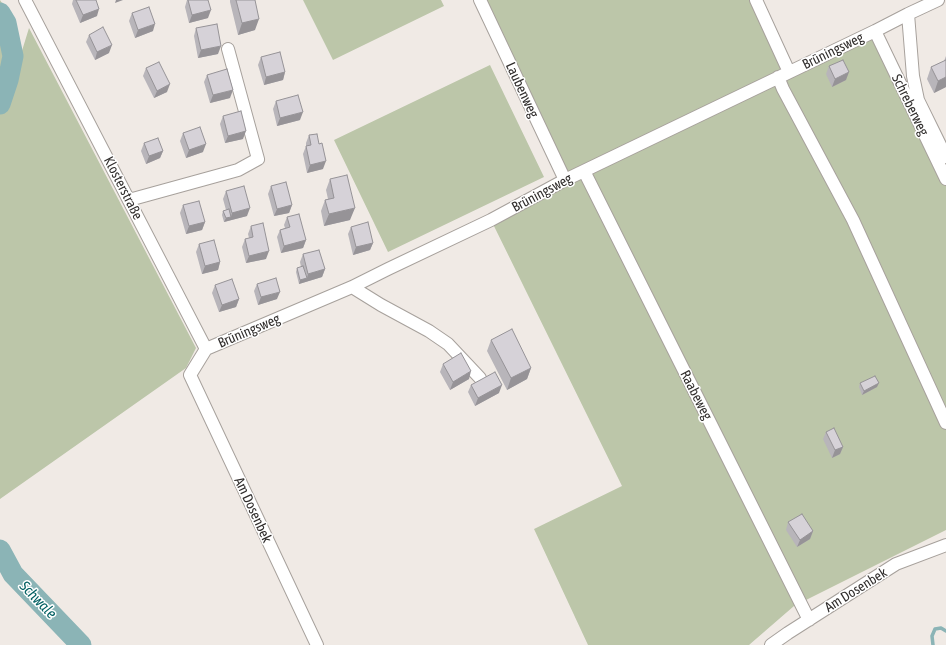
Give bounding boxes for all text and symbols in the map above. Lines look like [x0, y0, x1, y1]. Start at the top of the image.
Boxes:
street label: Brüningsweg [800, 29, 866, 73]
street label: Laubenweg [502, 60, 542, 120]
street label: Schreberweg [888, 72, 932, 138]
street label: Klosterstraße [100, 154, 146, 222]
street label: Brüningsweg [509, 170, 575, 216]
street label: Brüningsweg [215, 310, 283, 352]
street label: Raabeweg [676, 367, 716, 423]
street label: Am Dosenbek [230, 474, 276, 546]
street label: Am Dosenbek [822, 564, 890, 616]
water label: Schwale [16, 577, 60, 623]

